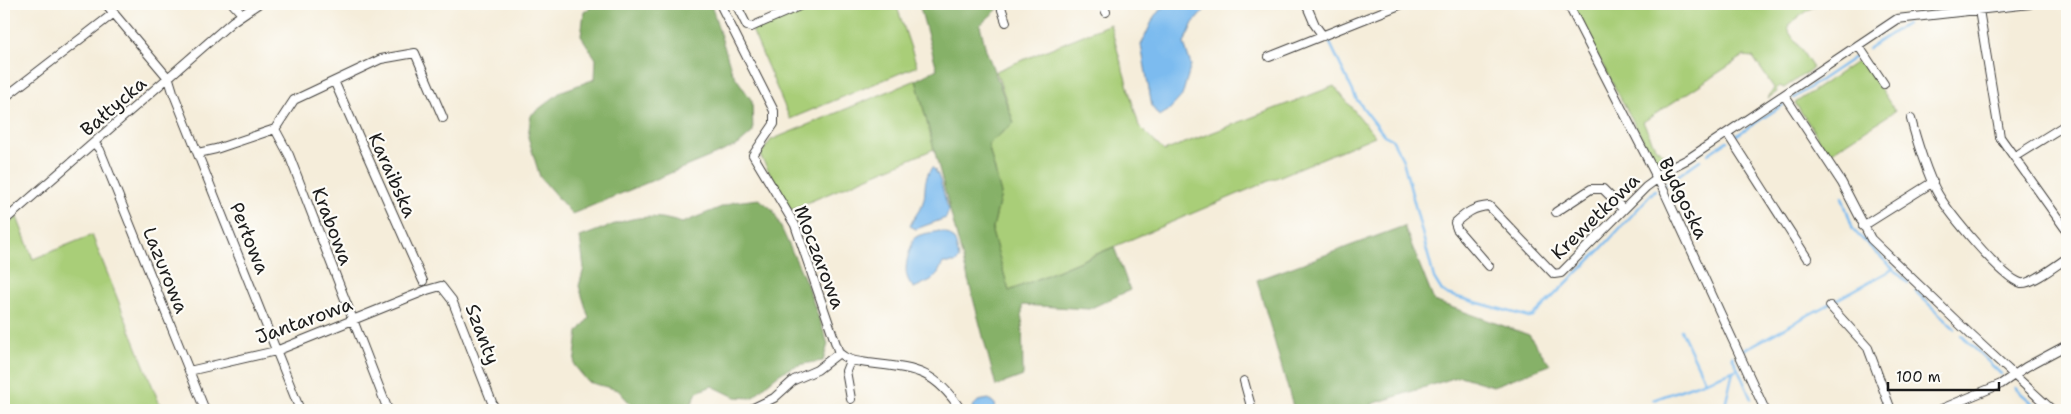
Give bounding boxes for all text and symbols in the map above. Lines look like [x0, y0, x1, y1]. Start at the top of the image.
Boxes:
street label: Bałtycka [75, 71, 152, 142]
street label: Karaibska [363, 129, 422, 222]
street label: Bydgoska [1653, 153, 1714, 243]
street label: Krewetkowa [1546, 168, 1645, 265]
street label: Krabowa [306, 184, 359, 269]
street label: Perłowa [224, 199, 275, 278]
street label: Moczarowa [788, 202, 851, 313]
street label: Lazurowa [137, 223, 194, 317]
street label: Jantarowa [252, 291, 356, 350]
street label: Szanty [460, 300, 506, 368]
scale bar [1888, 359, 2000, 391]
text: 100 m [1896, 367, 1941, 387]

